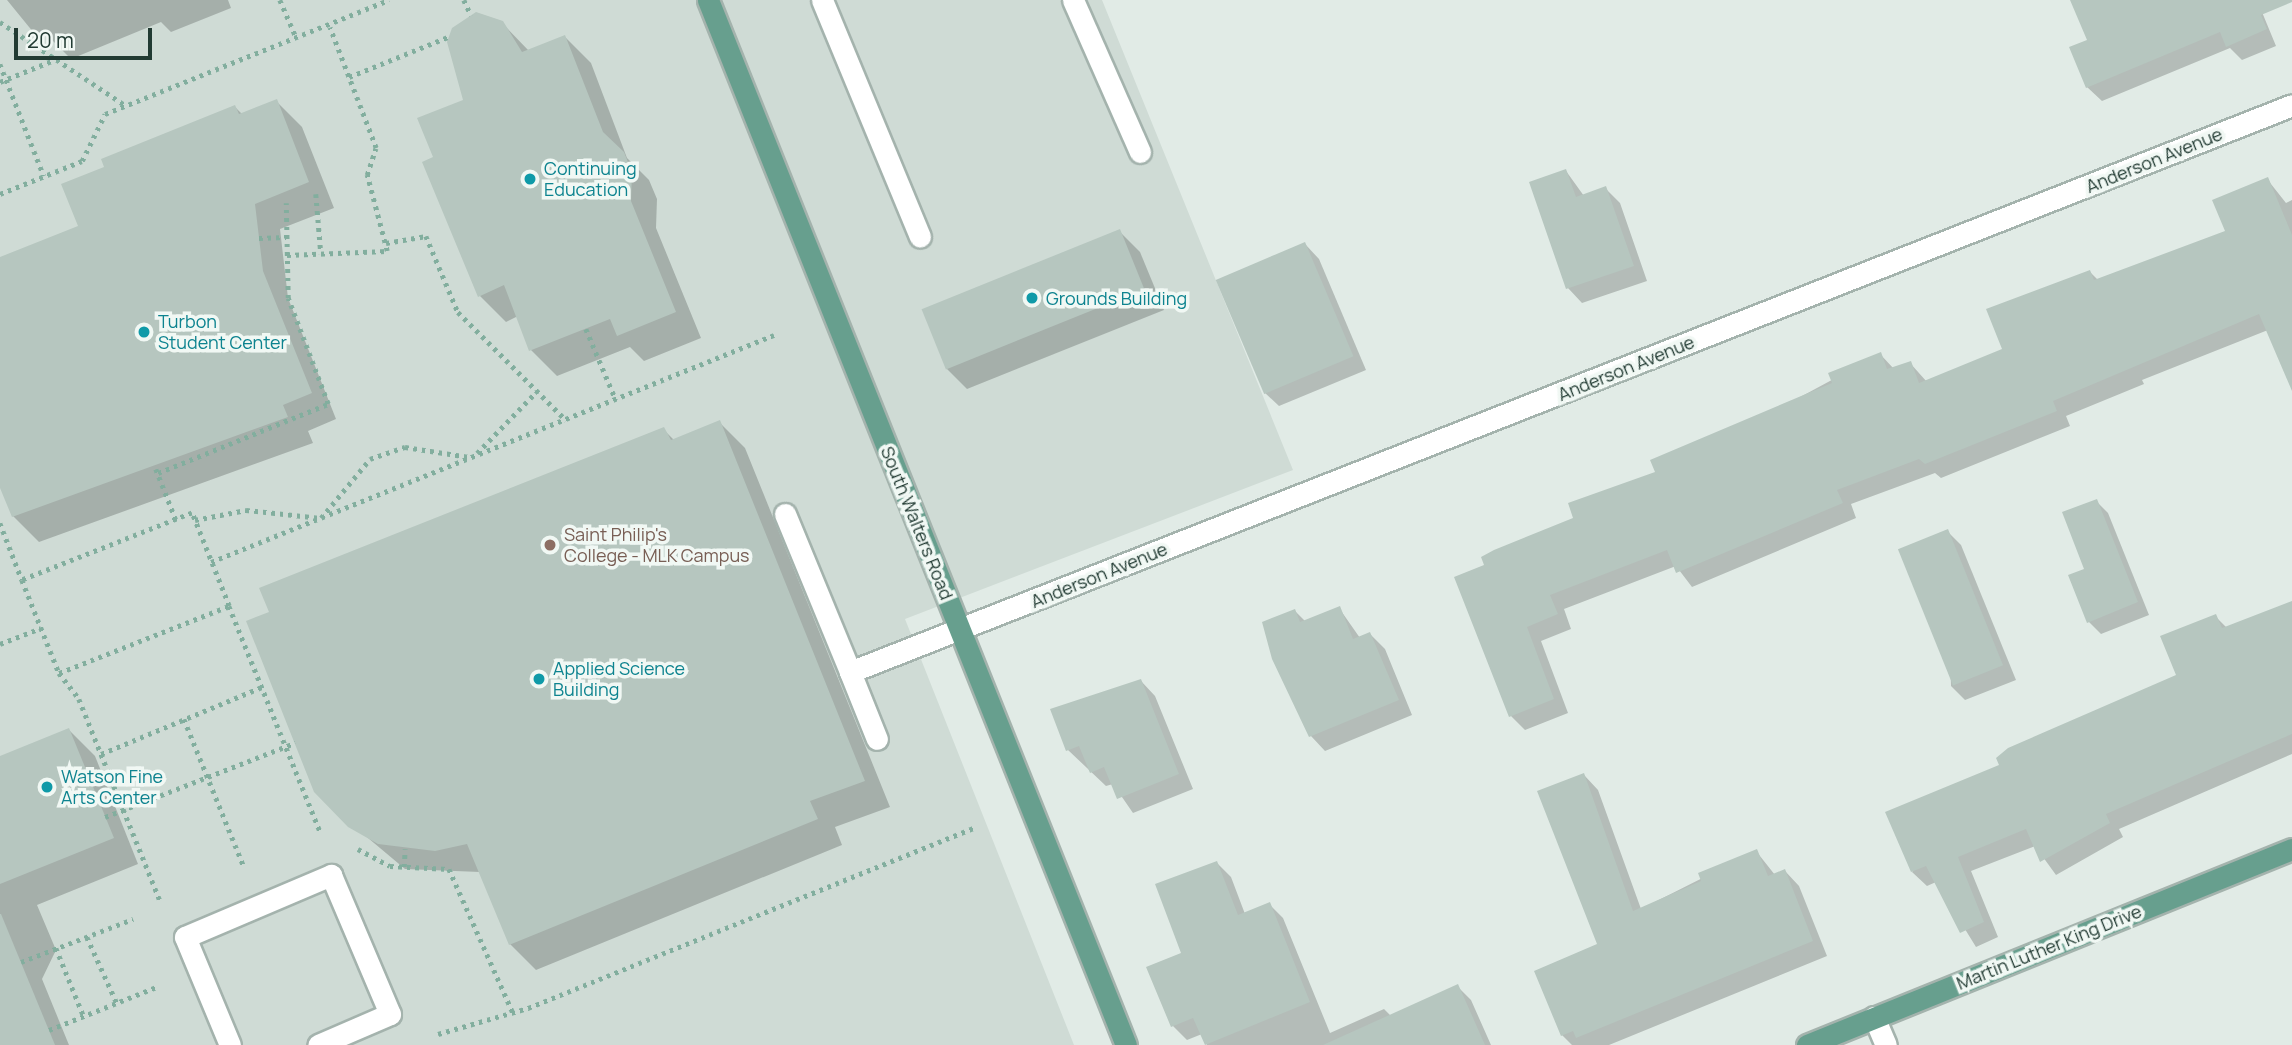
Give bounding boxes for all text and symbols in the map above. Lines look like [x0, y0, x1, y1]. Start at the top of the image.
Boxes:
scale bar [18, 14, 156, 58]
text: 20 m [27, 26, 74, 54]
street label: Anderson Avenue [2083, 123, 2225, 197]
place label: Continuing Education [544, 158, 637, 200]
marker: Continuing Education [522, 171, 538, 187]
place label: Grounds Building [1046, 287, 1187, 309]
marker: Grounds Building [1024, 290, 1040, 306]
place label: Turbon Student Center [158, 311, 287, 354]
marker: Turbon Student Center [136, 324, 152, 340]
street label: Anderson Avenue [1555, 331, 1697, 405]
street label: South Walters Road [876, 443, 958, 603]
place label: Saint Philip's College - MLK Campus [564, 524, 750, 566]
marker: Saint Philip's College - MLK Campus [542, 537, 558, 553]
street label: Anderson Avenue [1028, 538, 1170, 612]
place label: Applied Science Building [553, 658, 685, 700]
marker: Applied Science Building [531, 671, 547, 687]
place label: Watson Fine Arts Center [61, 766, 163, 808]
marker: Watson Fine Arts Center [39, 779, 55, 795]
street label: Martin Luther King Drive [1953, 900, 2145, 994]

